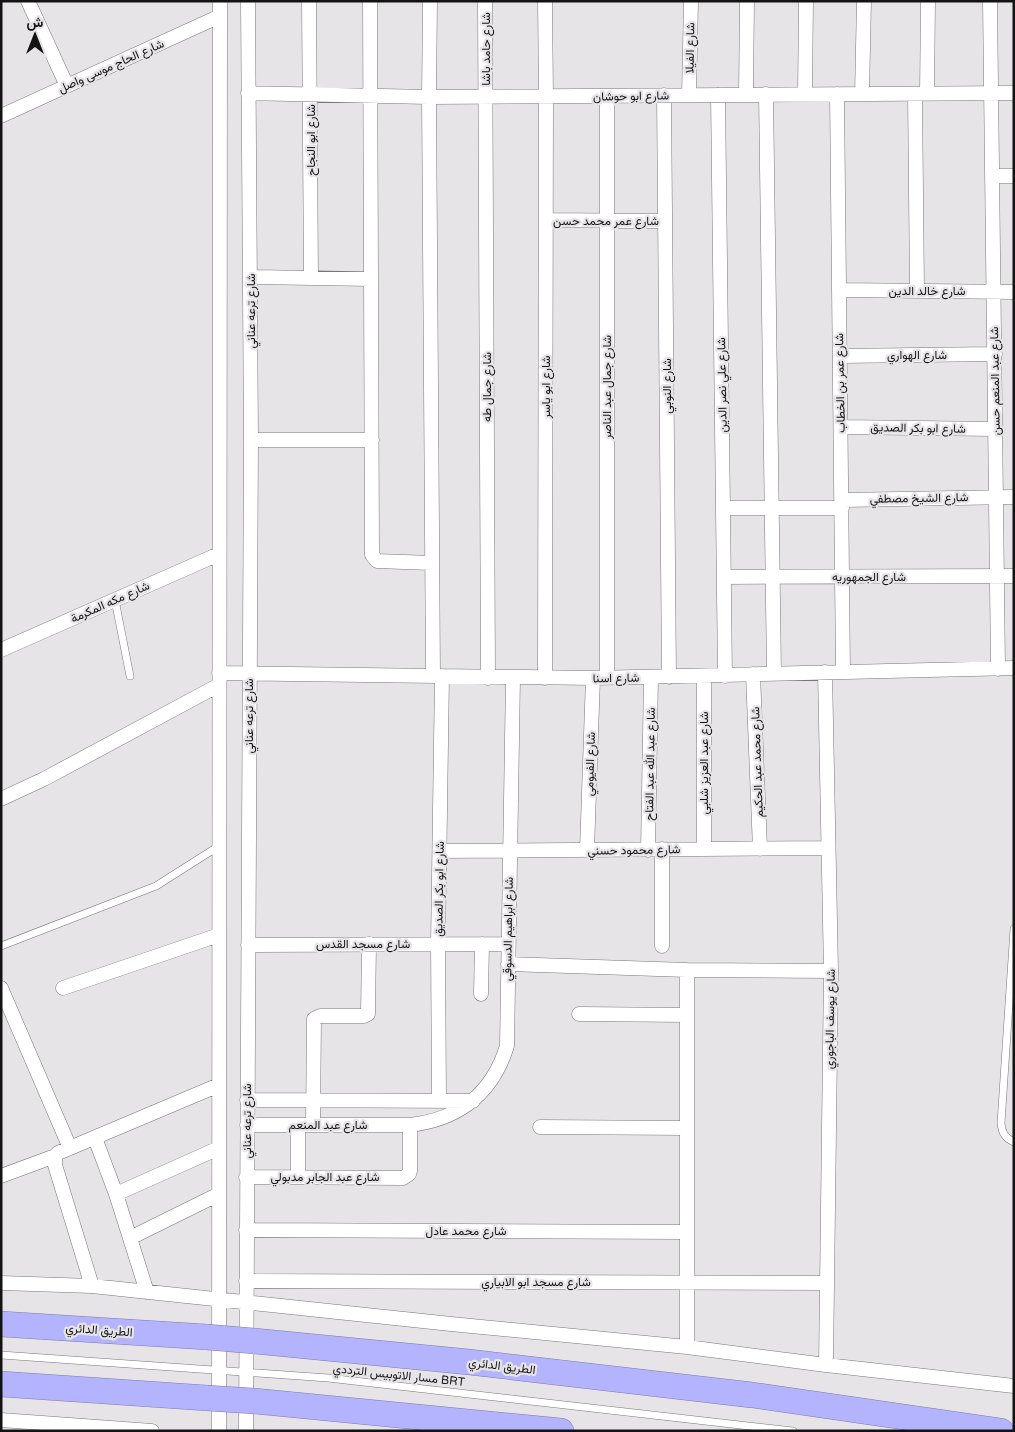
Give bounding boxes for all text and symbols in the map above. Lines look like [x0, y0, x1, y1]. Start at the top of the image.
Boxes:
north arrow [10, 10, 60, 60]
street label: شارع حامد باشا [479, 12, 495, 86]
text: ش [27, 14, 44, 31]
street label: شارع الفيلا [683, 22, 699, 74]
street label: شارع الحاج موسى واصل [56, 36, 167, 97]
street label: شارع ابو حوشان [593, 88, 669, 106]
street label: شارع ابو النجاح [304, 104, 320, 176]
street label: شارع عمر محمد حسن [553, 214, 659, 230]
street label: شارع ترعه عناني [244, 274, 261, 348]
street label: شارع خالد الدين [889, 284, 965, 300]
street label: شارع عبد المنعم حسن [987, 326, 1005, 435]
street label: شارع عمر بن الخطاب [832, 333, 850, 433]
street label: شارع جمال عبد الناصر [600, 335, 616, 440]
street label: شارع علي نصر الدين [714, 337, 733, 433]
street label: شارع الهواري [887, 348, 947, 365]
street label: شارع جمال طه [480, 352, 496, 422]
street label: شارع ابو ياسر [539, 355, 555, 420]
street label: شارع النوبي [660, 358, 677, 414]
street label: شارع ابو بكر الصديق [870, 420, 966, 438]
street label: شارع الشيخ مصطفي [870, 490, 968, 509]
street label: شارع الجمهوريه [832, 570, 906, 586]
street label: شارع مكه المكرمة [68, 578, 152, 627]
street label: شارع اسنا [593, 671, 639, 687]
street label: شارع ترعه عناني [242, 679, 259, 753]
street label: شارع محمد عبد الحكيم [748, 706, 768, 818]
street label: شارع عبد الله عبد الفتاح [642, 707, 660, 821]
street label: شارع عبد العزيز شلبي [697, 711, 714, 815]
street label: شارع الفيومي [582, 732, 601, 796]
street label: شارع ابو بكر الصديق [431, 841, 449, 937]
street label: شارع محمود حسني [587, 842, 681, 861]
street label: شارع ابراهيم الدسوقي [500, 877, 519, 981]
street label: شارع مسجد القدس [316, 937, 410, 953]
street label: شارع يوسف الباجوري [822, 969, 841, 1069]
street label: شارع ترعه عناني [240, 1084, 257, 1158]
street label: شارع عبد المنعم [289, 1118, 367, 1134]
street label: شارع عبد الجابر مدبولي [271, 1170, 379, 1187]
street label: شارع محمد عادل [425, 1224, 507, 1240]
street label: شارع مسجد ابو الابياري [481, 1275, 591, 1292]
street label: الطريق الدائري [65, 1321, 133, 1342]
street label: الطريق الدائري [467, 1355, 536, 1380]
street label: مسار الاتوبيس الترددي BRT [332, 1361, 466, 1392]

